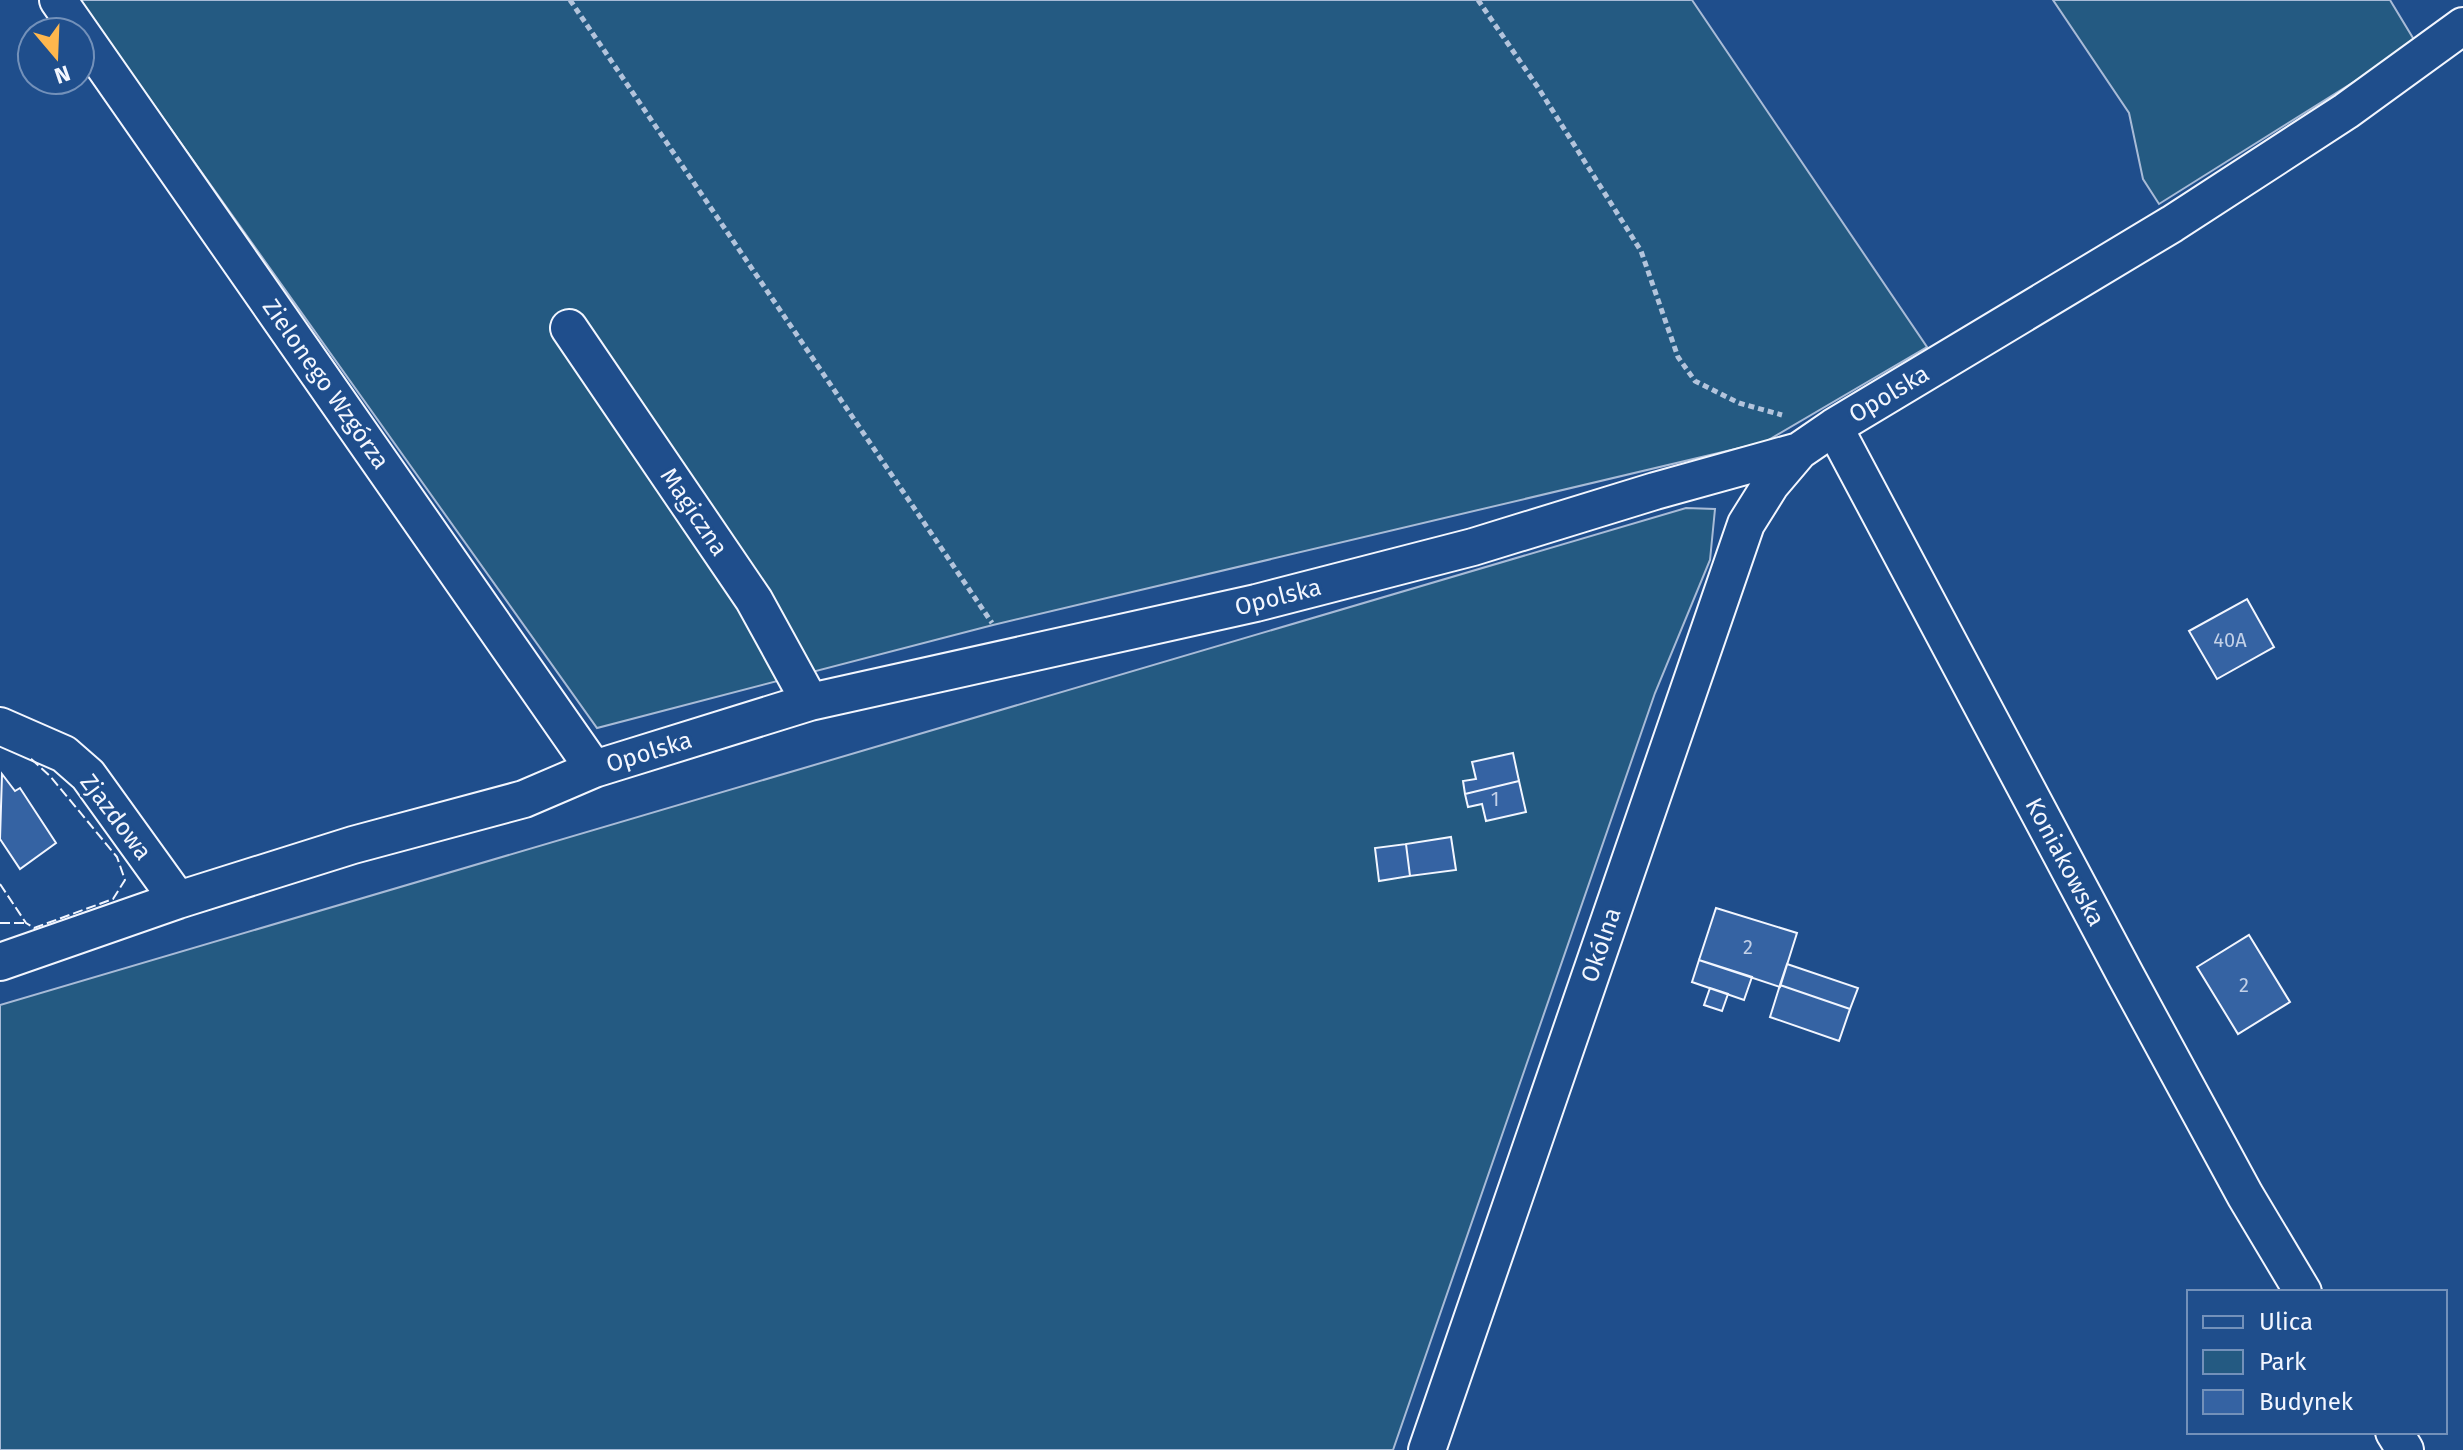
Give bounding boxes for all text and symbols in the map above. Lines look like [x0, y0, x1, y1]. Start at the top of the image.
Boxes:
north arrow [16, 16, 96, 96]
text: N [51, 59, 74, 90]
street label: Zielonego Wzgórza [257, 294, 395, 474]
street label: Opolska [1844, 359, 1934, 429]
street label: Magiczna [654, 463, 734, 561]
street label: Opolska [1232, 573, 1324, 621]
house number: 40A [2213, 628, 2247, 652]
street label: Opolska [603, 726, 695, 778]
street label: Zjazdowa [75, 768, 157, 866]
house number: 1 [1491, 787, 1499, 811]
street label: Koniakowska [2019, 793, 2111, 931]
street label: Okólna [1575, 904, 1627, 986]
house number: 2 [1743, 935, 1753, 959]
house number: 2 [2239, 973, 2249, 997]
legend [2187, 1290, 2447, 1434]
text: Ulica [2259, 1308, 2313, 1336]
text: Park [2259, 1348, 2307, 1376]
text: Budynek [2259, 1388, 2354, 1416]

